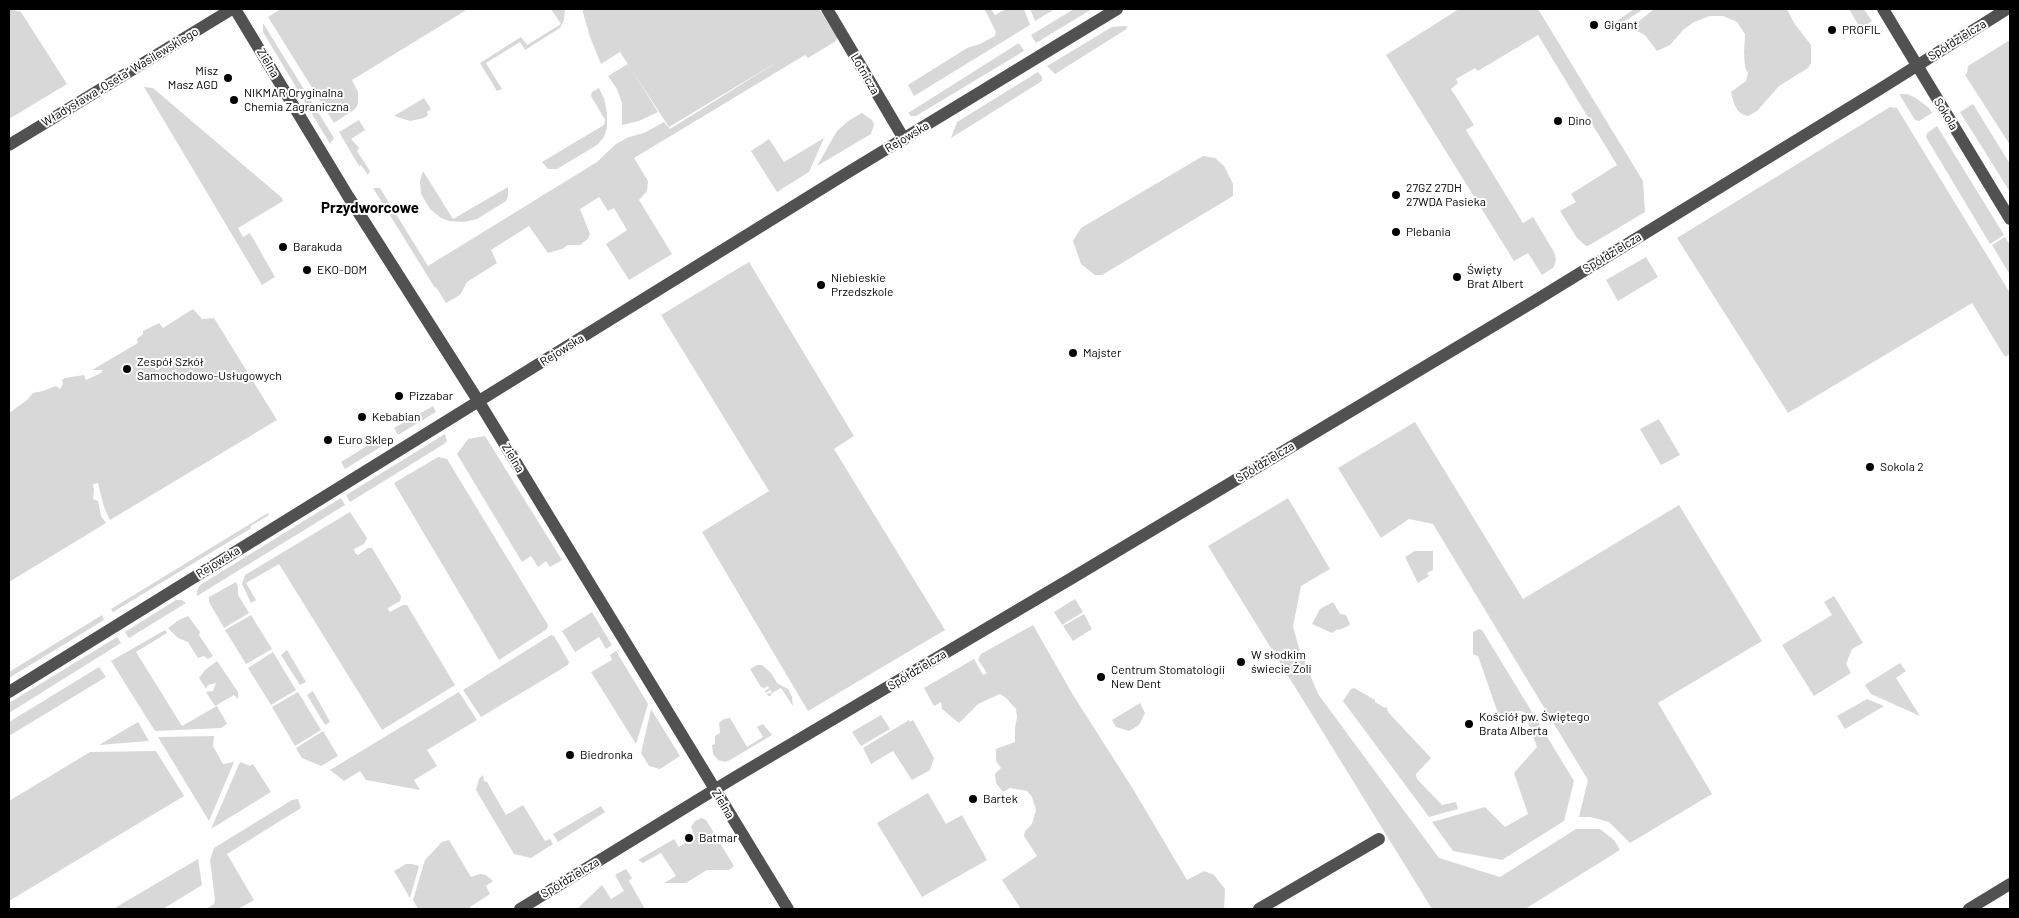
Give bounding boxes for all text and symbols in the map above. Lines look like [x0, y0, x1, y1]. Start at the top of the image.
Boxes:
street label: Spółdzielcza [1925, 16, 1989, 64]
place label: Gigant [1604, 18, 1638, 32]
marker: Gigant [1588, 19, 1600, 31]
place label: PROFIL [1842, 23, 1881, 37]
street label: Władysława „Oseta” Wasilewskiego [39, 24, 201, 130]
marker: PROFIL [1826, 24, 1838, 36]
street label: Zielna [254, 46, 282, 80]
street label: Lotnicza [848, 51, 882, 97]
place label: Misz Masz AGD [168, 64, 218, 92]
marker: Misz Masz AGD [222, 72, 234, 84]
place label: NIKMAR Oryginalna Chemia Zagraniczna [244, 86, 349, 114]
marker: NIKMAR Oryginalna Chemia Zagraniczna [228, 94, 240, 106]
street label: Sokola [1931, 95, 1961, 133]
place label: Dino [1568, 114, 1591, 128]
marker: Dino [1552, 115, 1564, 127]
street label: Rejowska [882, 118, 932, 156]
place label: 27GZ 27DH 27WDA Pasieka [1406, 181, 1486, 209]
marker: 27GZ 27DH 27WDA Pasieka [1390, 189, 1402, 201]
district label: Przydworcowe [321, 199, 419, 217]
place label: Plebania [1406, 225, 1451, 239]
marker: Plebania [1390, 226, 1402, 238]
street label: Spółdzielcza [1580, 230, 1644, 276]
place label: Barakuda [293, 240, 342, 254]
marker: Barakuda [277, 241, 289, 253]
place label: EKO-DOM [317, 263, 367, 277]
place label: Święty Brat Albert [1467, 263, 1524, 291]
marker: EKO-DOM [301, 264, 313, 276]
place label: Niebieskie Przedszkole [831, 271, 893, 299]
marker: Święty Brat Albert [1451, 271, 1463, 283]
marker: Niebieskie Przedszkole [815, 279, 827, 291]
street label: Rejowska [537, 331, 587, 369]
place label: Majster [1083, 346, 1121, 360]
marker: Majster [1067, 347, 1079, 359]
place label: Zespół Szkół Samochodowo-Usługowych [137, 355, 282, 383]
marker: Zespół Szkół Samochodowo-Usługowych [121, 363, 133, 375]
place label: Pizzabar [409, 389, 453, 403]
marker: Pizzabar [393, 390, 405, 402]
place label: Kebabian [372, 410, 420, 424]
marker: Kebabian [356, 411, 368, 423]
place label: Euro Sklep [338, 433, 394, 447]
marker: Euro Sklep [322, 434, 334, 446]
street label: Spółdzielcza [1233, 439, 1297, 485]
street label: Zielna [499, 441, 527, 475]
place label: Sokola 2 [1880, 460, 1924, 474]
marker: Sokola 2 [1864, 461, 1876, 473]
street label: Rejowska [193, 543, 243, 581]
street label: Spółdzielcza [885, 647, 949, 693]
place label: W słodkim świecie Żoli [1251, 648, 1312, 676]
marker: W słodkim świecie Żoli [1235, 656, 1247, 668]
place label: Centrum Stomatologii New Dent [1111, 663, 1225, 691]
marker: Centrum Stomatologii New Dent [1095, 671, 1107, 683]
place label: Kościół pw. Świętego Brata Alberta [1479, 710, 1590, 738]
marker: Kościół pw. Świętego Brata Alberta [1463, 718, 1475, 730]
place label: Biedronka [580, 748, 633, 762]
marker: Biedronka [564, 749, 576, 761]
street label: Zielna [709, 787, 737, 821]
place label: Bartek [983, 792, 1018, 806]
marker: Bartek [967, 793, 979, 805]
place label: Batmar [699, 831, 737, 845]
marker: Batmar [683, 832, 695, 844]
street label: Spółdzielcza [538, 855, 602, 901]

